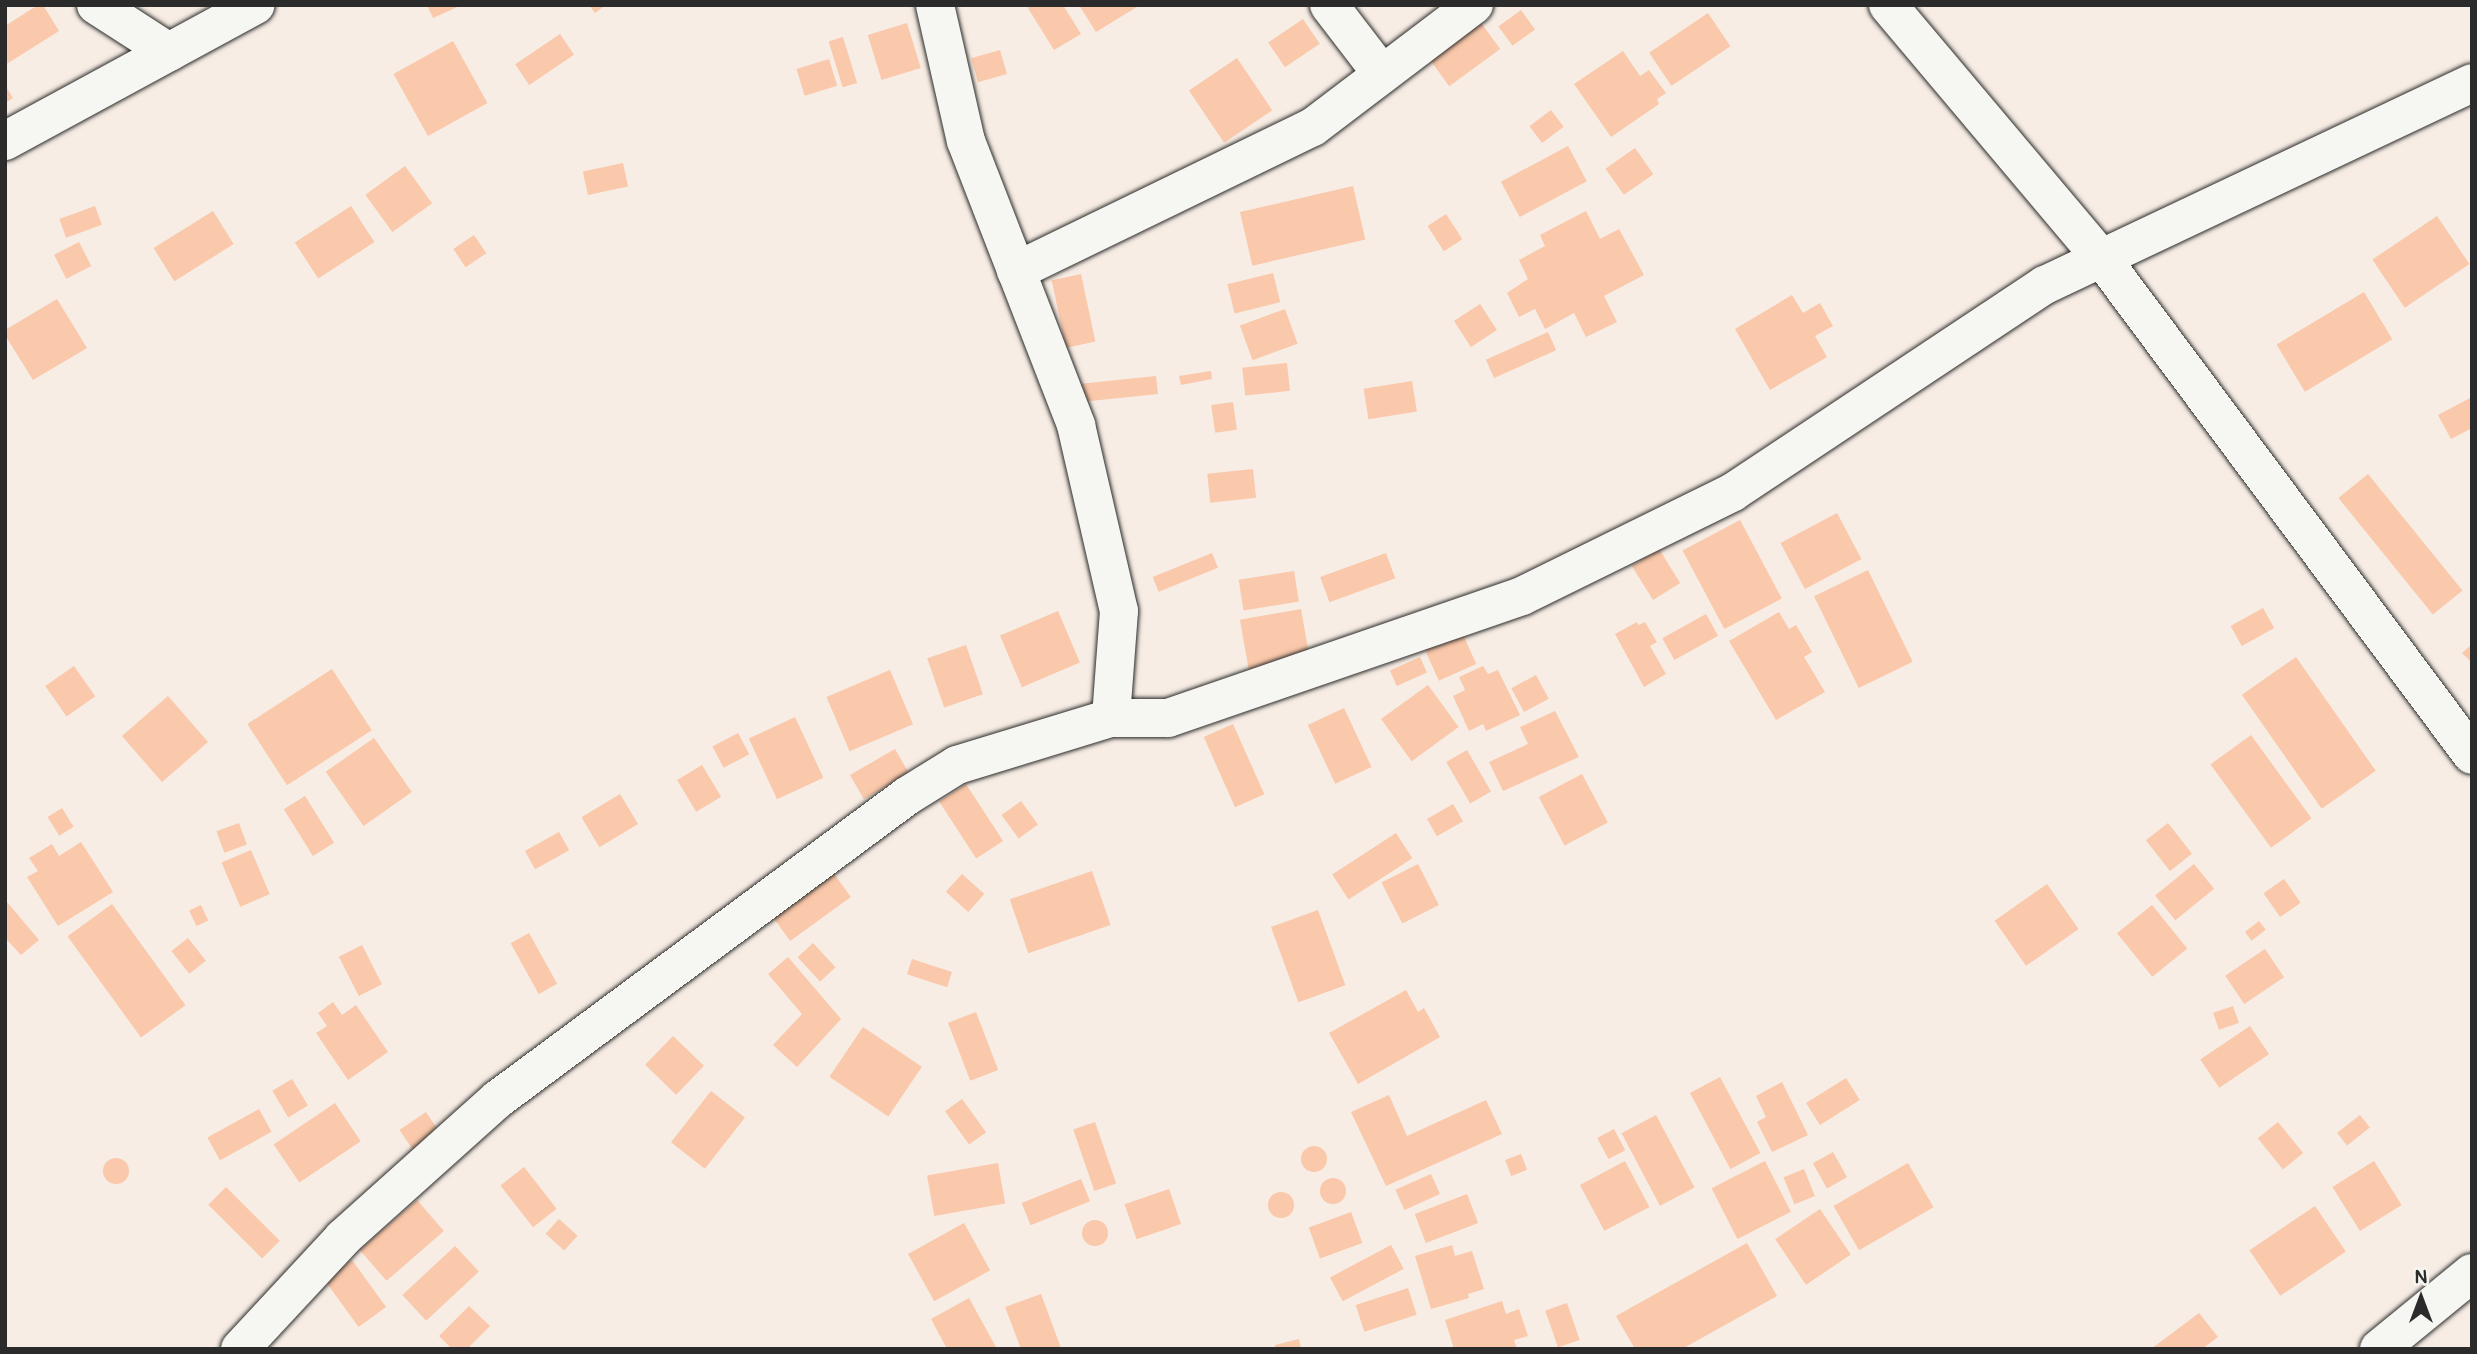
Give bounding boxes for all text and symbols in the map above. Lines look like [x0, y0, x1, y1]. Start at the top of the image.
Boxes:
north arrow [2386, 1263, 2456, 1333]
text: N [2415, 1265, 2427, 1289]

